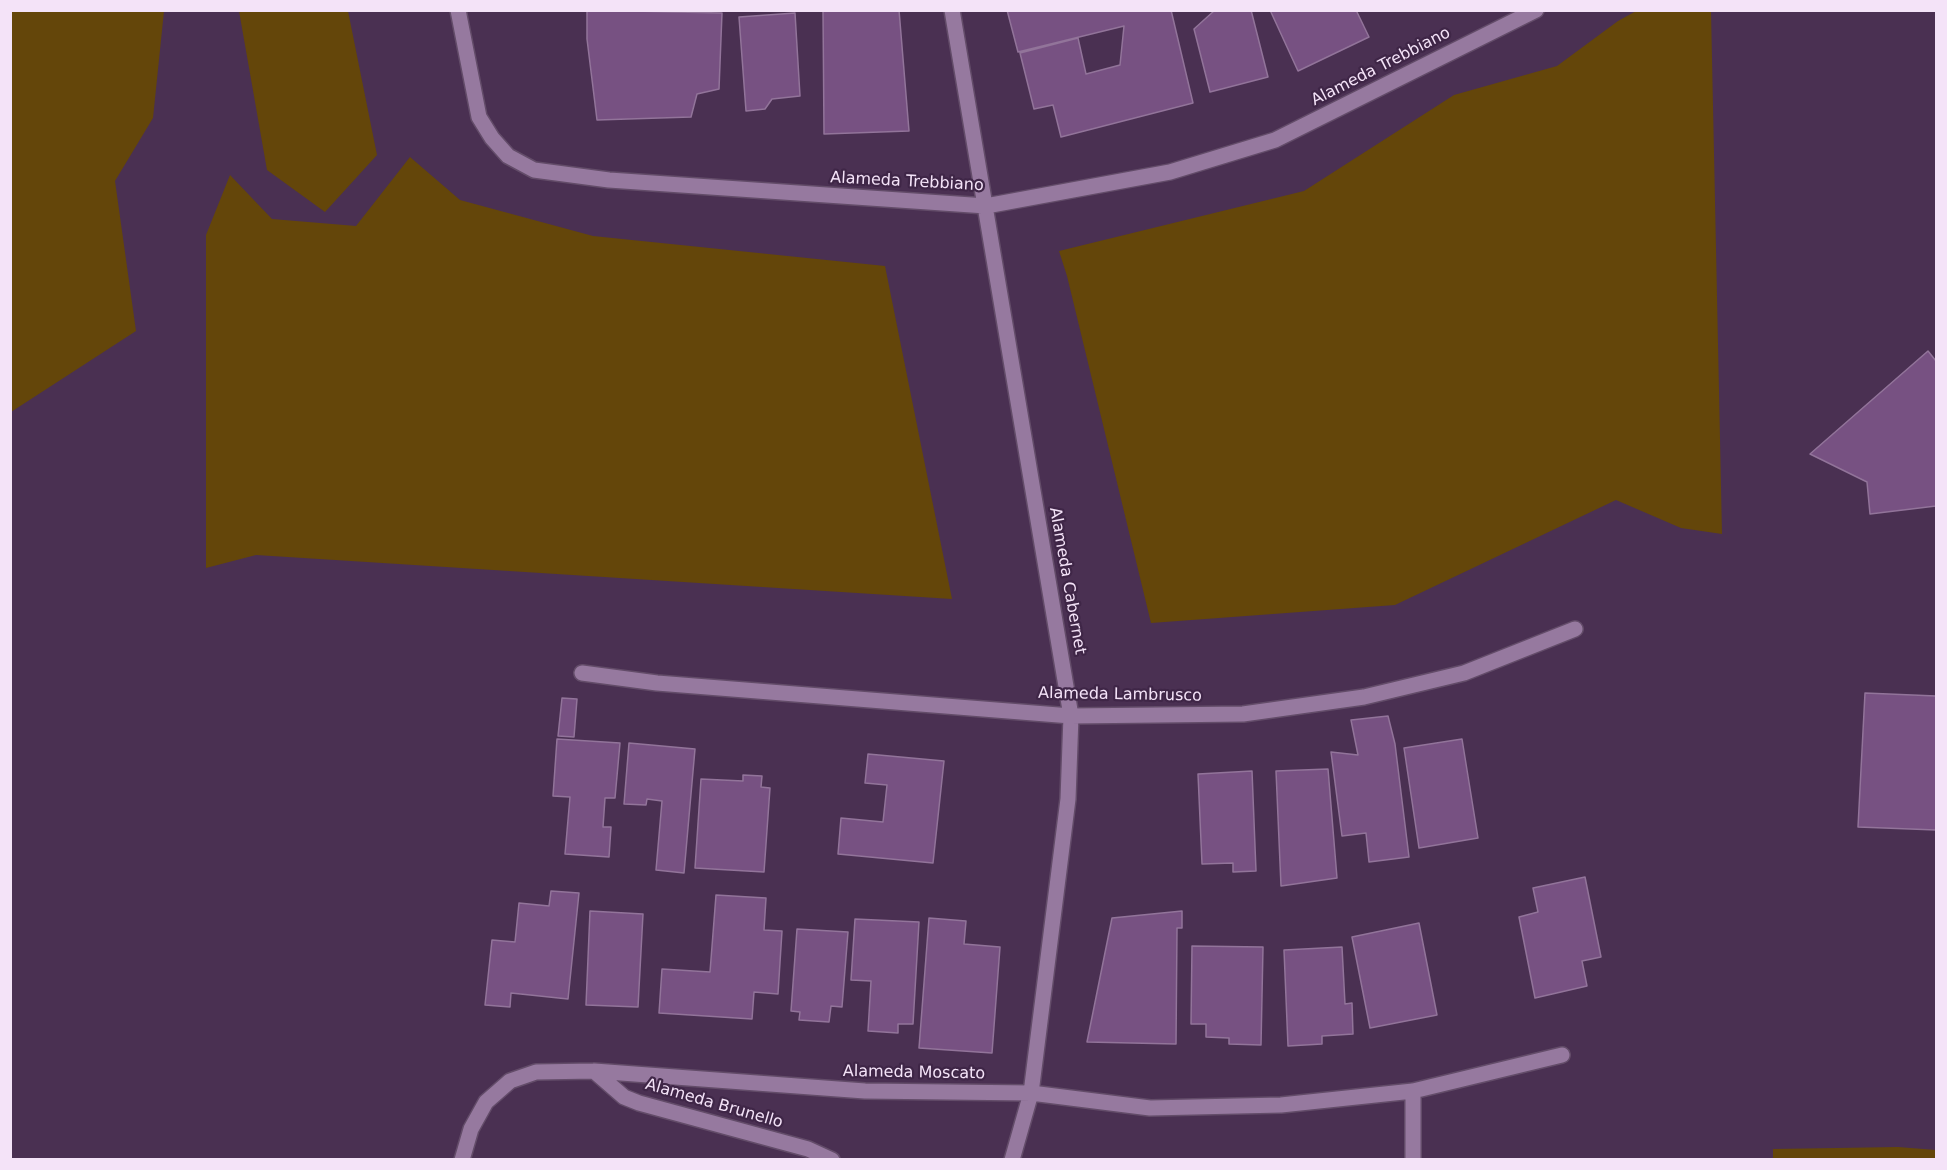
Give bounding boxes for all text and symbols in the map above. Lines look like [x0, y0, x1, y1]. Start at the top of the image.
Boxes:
street label: Alameda Trebbiano [1308, 24, 1454, 110]
street label: Alameda Trebbiano [830, 168, 984, 196]
street label: Alameda Cabernet [1045, 506, 1089, 656]
street label: Alameda Lambrusco [1038, 684, 1202, 706]
street label: Alameda Moscato [843, 1062, 985, 1084]
street label: Alameda Brunello [643, 1075, 785, 1133]

